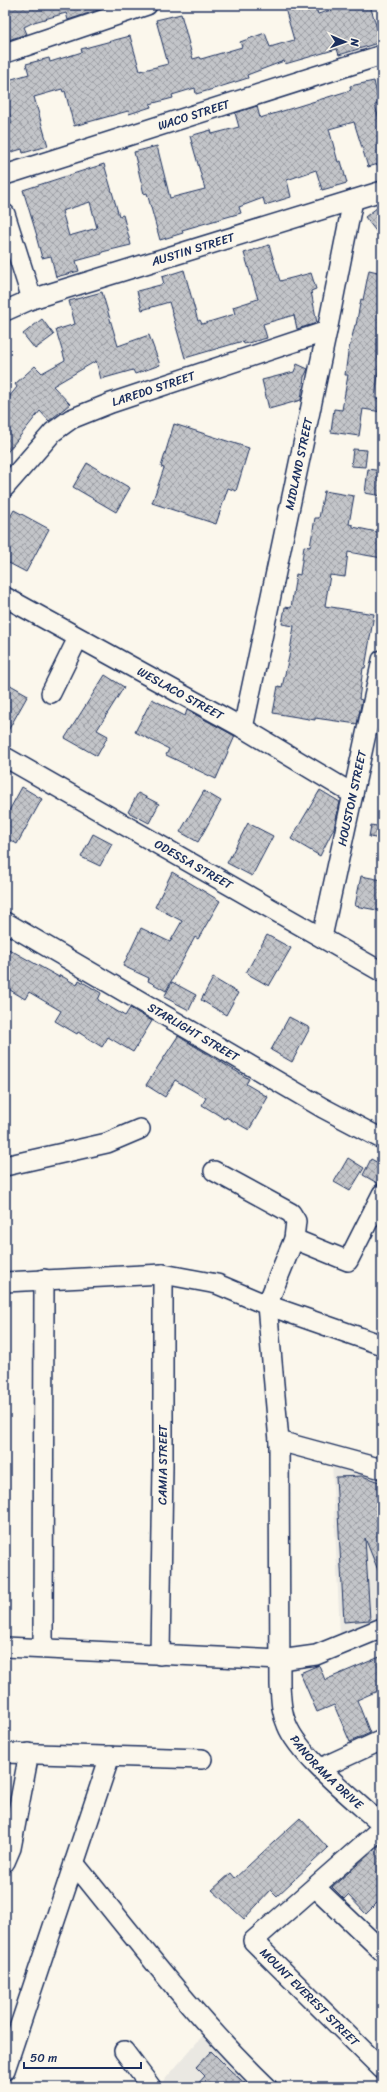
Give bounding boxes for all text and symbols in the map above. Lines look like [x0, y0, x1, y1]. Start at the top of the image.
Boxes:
north arrow [325, 22, 365, 62]
text: N [345, 37, 364, 47]
street label: WACO STREET [155, 93, 233, 137]
street label: AUSTIN STREET [148, 226, 239, 273]
street label: LAREDO STREET [109, 364, 199, 413]
street label: MIDLAND STREET [278, 415, 320, 512]
street label: WESLACO STREET [133, 661, 228, 726]
street label: HOUSTON STREET [331, 748, 373, 848]
street label: ODESSA STREET [150, 833, 238, 896]
street label: STARLIGHT STREET [143, 997, 244, 1068]
street label: CAMIA STREET [151, 1424, 174, 1505]
street label: PANORAMA DRIVE [284, 1730, 370, 1816]
street label: MOUNT EVEREST STREET [254, 1942, 365, 2052]
scale bar [24, 2044, 141, 2070]
text: 50 m [30, 2047, 57, 2069]

